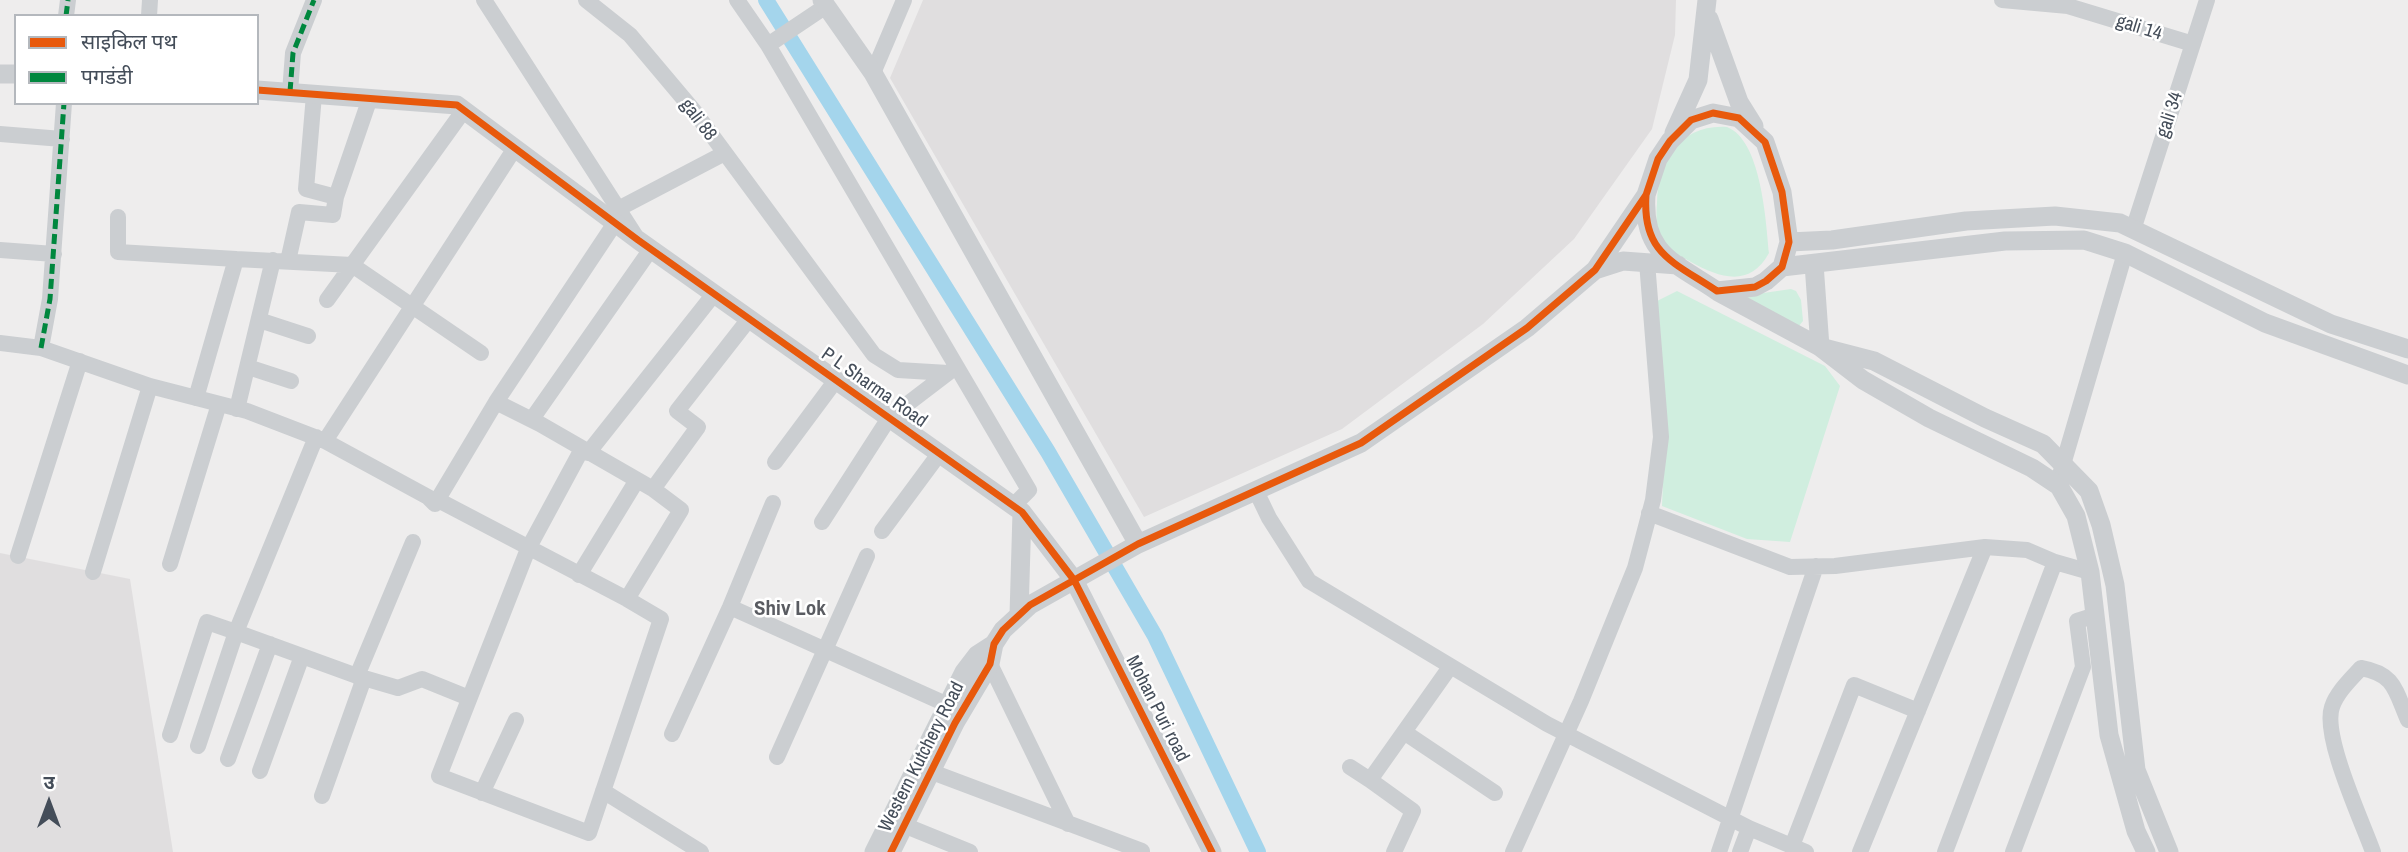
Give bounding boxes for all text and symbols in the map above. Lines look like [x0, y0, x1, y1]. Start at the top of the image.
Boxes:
street label: gali 14 [2113, 10, 2165, 46]
legend [14, 14, 259, 105]
text: साइकिल पथ [81, 27, 177, 56]
text: पगडंडी [81, 62, 133, 91]
street label: gali 34 [2152, 89, 2188, 141]
street label: gali 88 [675, 94, 721, 146]
street label: P L Sharma Road [817, 343, 931, 433]
district label: Shiv Lok [754, 596, 826, 622]
street label: Mohan Puri road [1120, 652, 1194, 766]
street label: Western Kutchery Road [874, 678, 970, 836]
north arrow [14, 768, 84, 838]
text: उ [43, 769, 55, 795]

